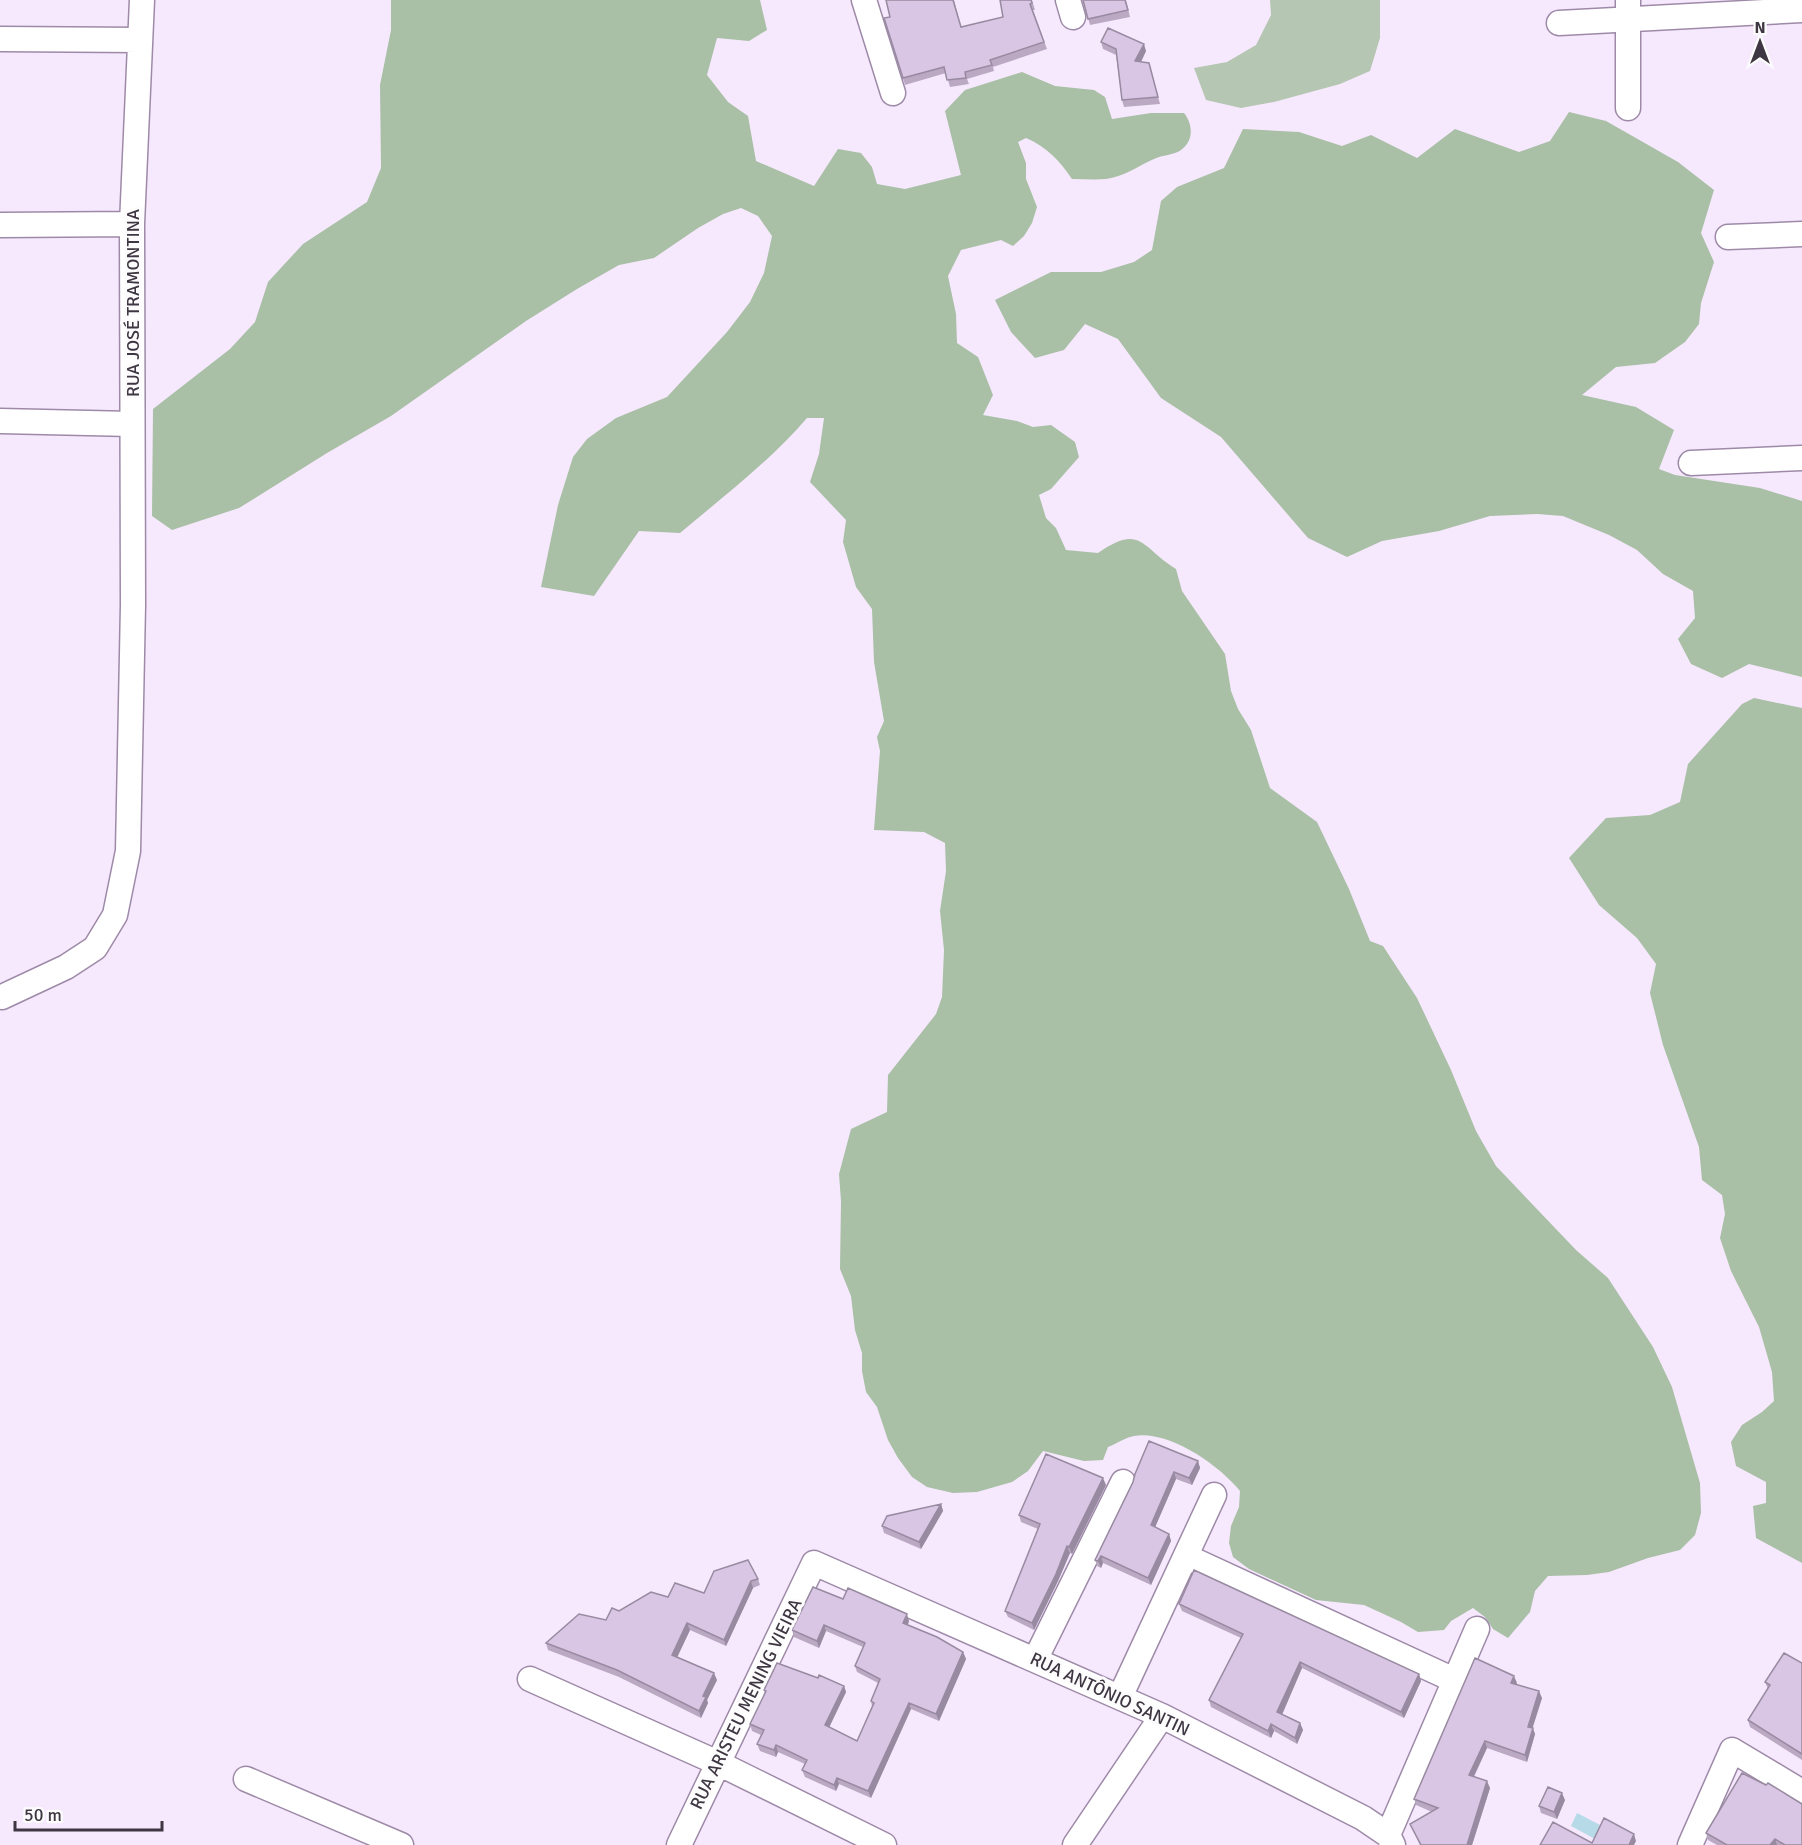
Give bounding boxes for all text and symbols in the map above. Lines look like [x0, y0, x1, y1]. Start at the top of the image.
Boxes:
north arrow [1730, 12, 1790, 72]
text: N [1754, 18, 1766, 38]
street label: RUA JOSÉ TRAMONTINA [122, 209, 144, 397]
street label: RUA ARISTEU MENING VIEIRA [685, 1595, 807, 1813]
street label: RUA ANTÔNIO SANTIN [1027, 1647, 1193, 1741]
scale bar [15, 1794, 162, 1832]
text: 50 m [24, 1804, 62, 1826]

